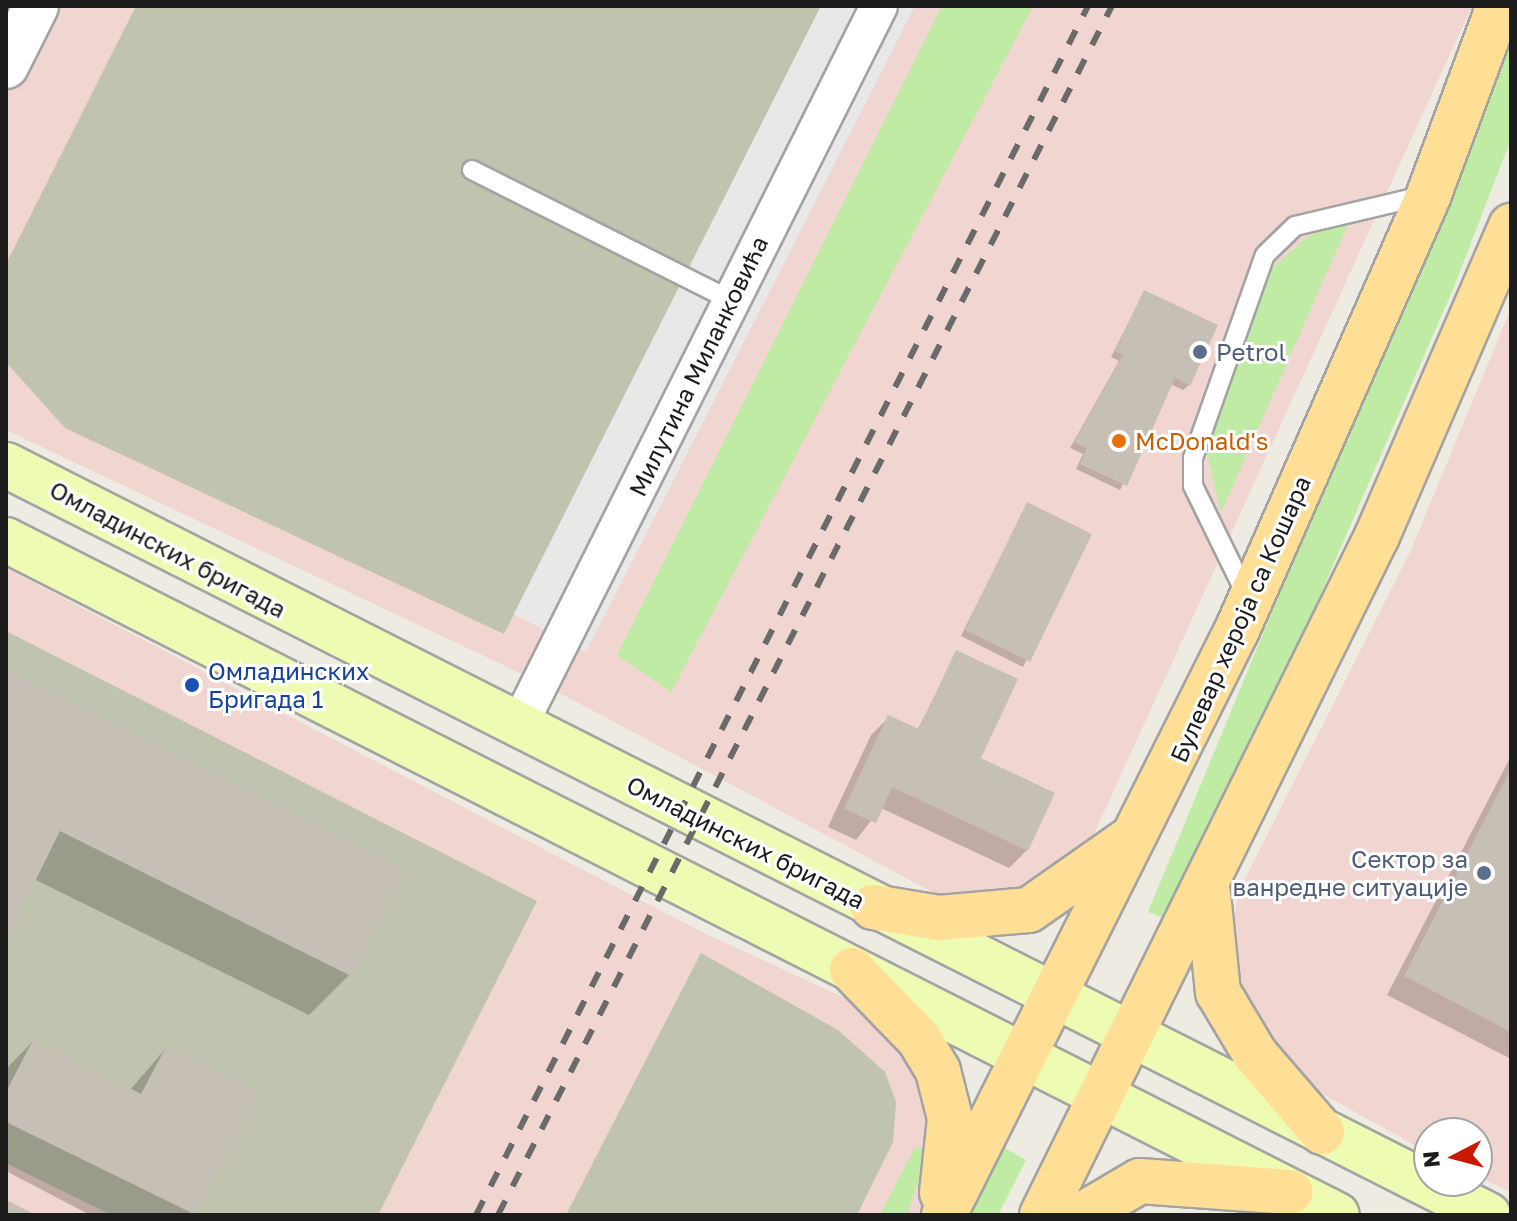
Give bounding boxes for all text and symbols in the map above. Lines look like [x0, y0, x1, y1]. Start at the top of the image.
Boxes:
street label: Милутина Миланковића [622, 231, 774, 501]
place label: Petrol [1216, 338, 1286, 366]
marker: Petrol [1191, 343, 1209, 361]
place label: McDonald's [1135, 427, 1268, 455]
marker: McDonald's [1110, 432, 1128, 450]
street label: Булевар хероја са Кошара [1164, 471, 1316, 767]
street label: Омладинских бригада [45, 474, 291, 624]
place label: Омладинских Бригада 1 [208, 657, 369, 713]
marker: Омладинских Бригада 1 [183, 676, 201, 694]
street label: Омладинских бригада [622, 769, 870, 915]
place label: Сектор за ванредне ситуације [1233, 845, 1468, 901]
marker: Сектор за ванредне ситуације [1475, 864, 1493, 882]
north arrow [1413, 1117, 1493, 1197]
text: N [1416, 1150, 1445, 1169]

